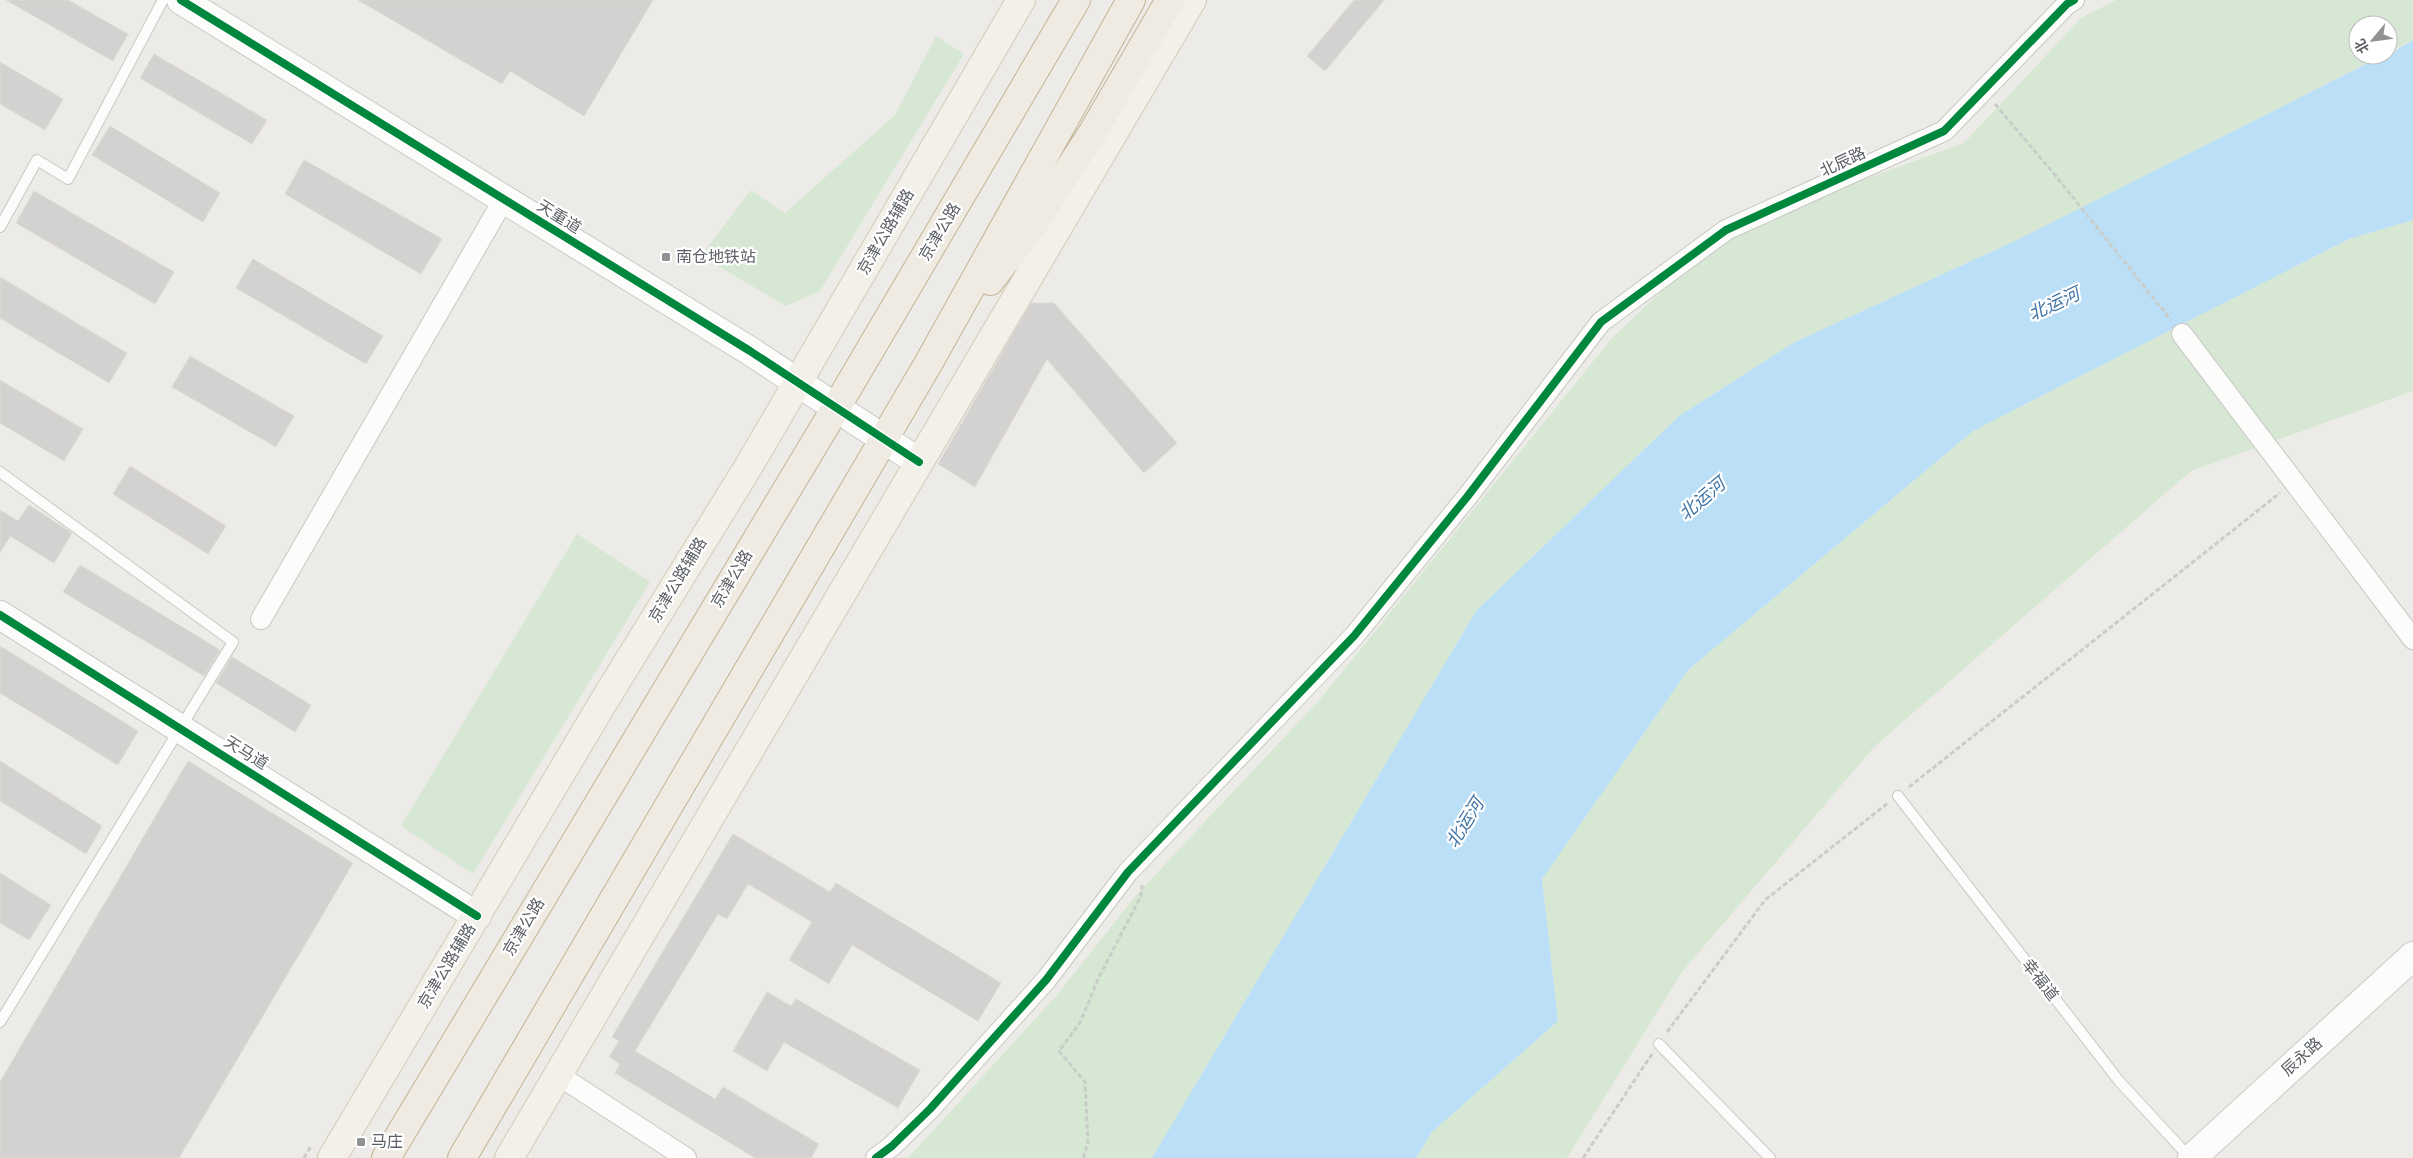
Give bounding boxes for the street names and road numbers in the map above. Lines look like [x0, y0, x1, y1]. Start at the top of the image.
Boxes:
street label: 北辰路 [1817, 142, 1869, 182]
street label: 京津公路辅路 [852, 185, 920, 279]
street label: 天重道 [533, 195, 585, 239]
street label: 京津公路 [914, 199, 966, 265]
street label: 京津公路辅路 [644, 533, 712, 627]
street label: 京津公路 [706, 546, 758, 612]
street label: 天马道 [220, 731, 272, 775]
street label: 京津公路 [498, 894, 550, 960]
street label: 京津公路辅路 [413, 919, 481, 1013]
street label: 幸福道 [2017, 954, 2063, 1006]
street label: 辰永路 [2277, 1033, 2327, 1081]

